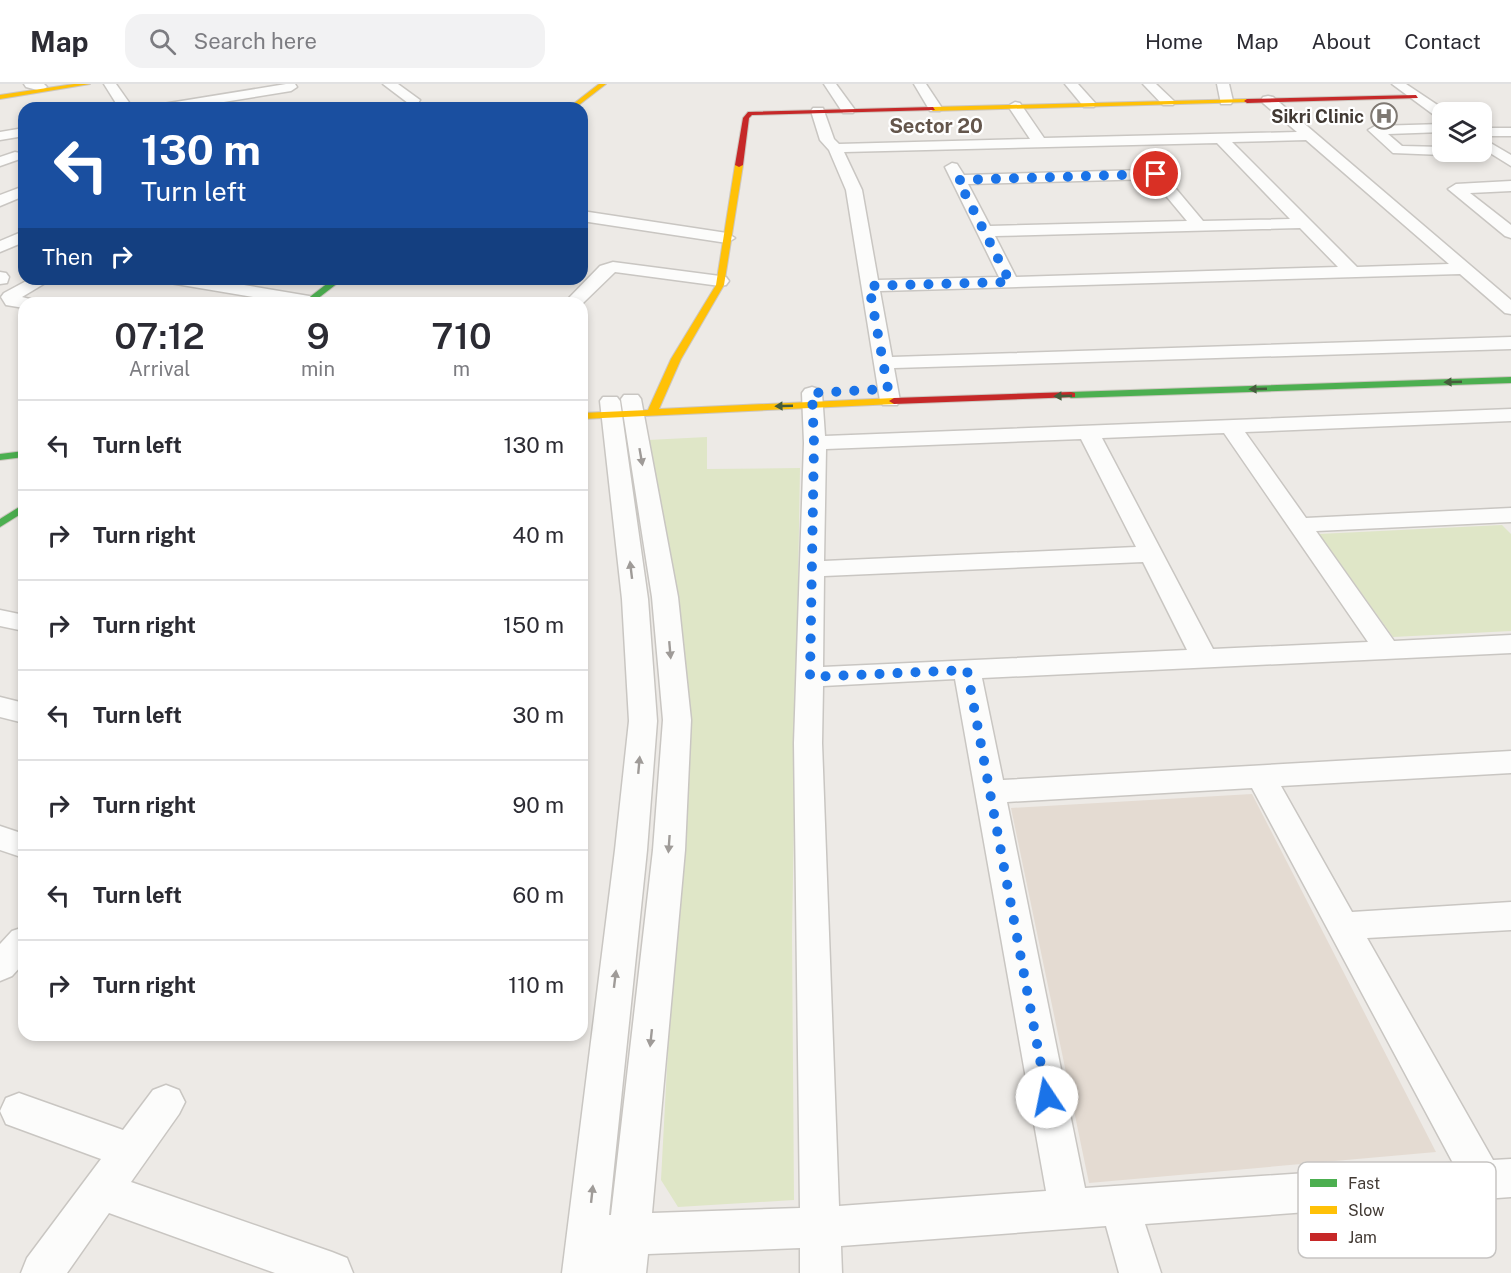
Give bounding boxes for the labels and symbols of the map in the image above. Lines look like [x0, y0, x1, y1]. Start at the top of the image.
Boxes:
hospital icon: Sikri Clinic [1369, 101, 1399, 131]
place label: Sikri Clinic [1271, 106, 1364, 127]
district label: Sector 20 [889, 114, 983, 138]
pin [1130, 148, 1181, 199]
one-way arrow [1443, 377, 1462, 387]
one-way arrow [1248, 384, 1267, 393]
one-way arrow [1053, 391, 1072, 400]
one-way arrow [774, 402, 793, 411]
one-way arrow [637, 448, 646, 467]
one-way arrow [627, 561, 636, 580]
one-way arrow [665, 640, 675, 659]
one-way arrow [634, 755, 644, 774]
one-way arrow [665, 835, 674, 854]
one-way arrow [610, 970, 620, 989]
one-way arrow [646, 1029, 656, 1048]
position arrow [1015, 1065, 1079, 1129]
legend [1298, 1162, 1496, 1258]
text: Fast [1348, 1174, 1380, 1193]
one-way arrow [587, 1184, 596, 1203]
text: Slow [1348, 1201, 1385, 1220]
text: Jam [1348, 1228, 1377, 1247]

